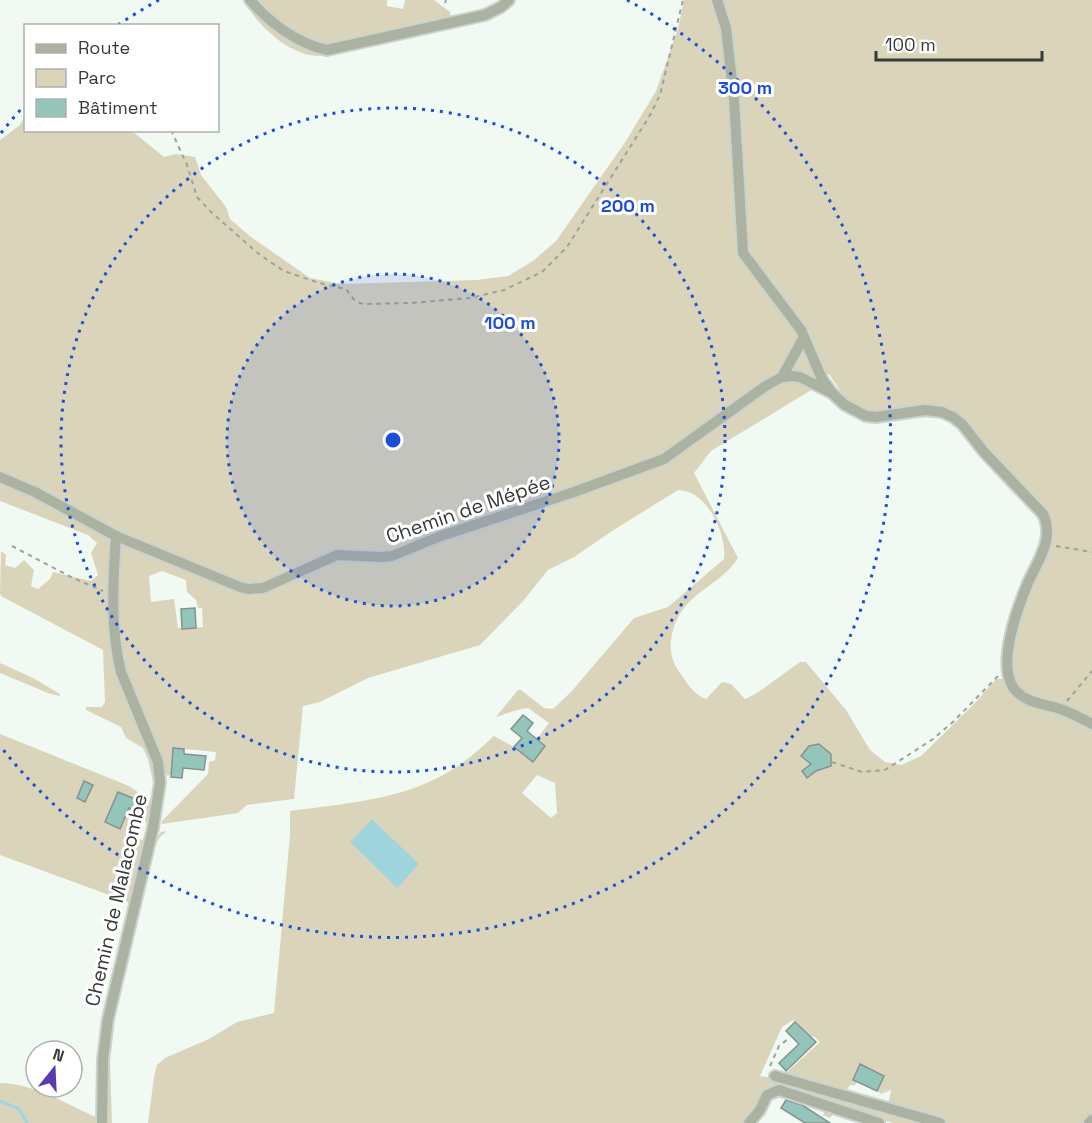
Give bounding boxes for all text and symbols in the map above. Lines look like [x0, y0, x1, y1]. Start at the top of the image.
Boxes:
legend [24, 24, 219, 132]
scale bar [876, 24, 1042, 62]
text: 100 m [885, 33, 936, 56]
text: Route [78, 36, 130, 59]
text: Parc [78, 66, 116, 89]
text: 300 m [718, 76, 772, 99]
text: Bâtiment [78, 96, 158, 119]
text: 200 m [601, 194, 655, 217]
text: 100 m [484, 311, 536, 334]
centre of rings [383, 430, 403, 450]
street label: Chemin de Mépée [382, 469, 554, 549]
street label: Chemin de Malacombe [79, 791, 153, 1009]
north arrow [24, 1039, 84, 1099]
text: N [50, 1044, 67, 1067]

